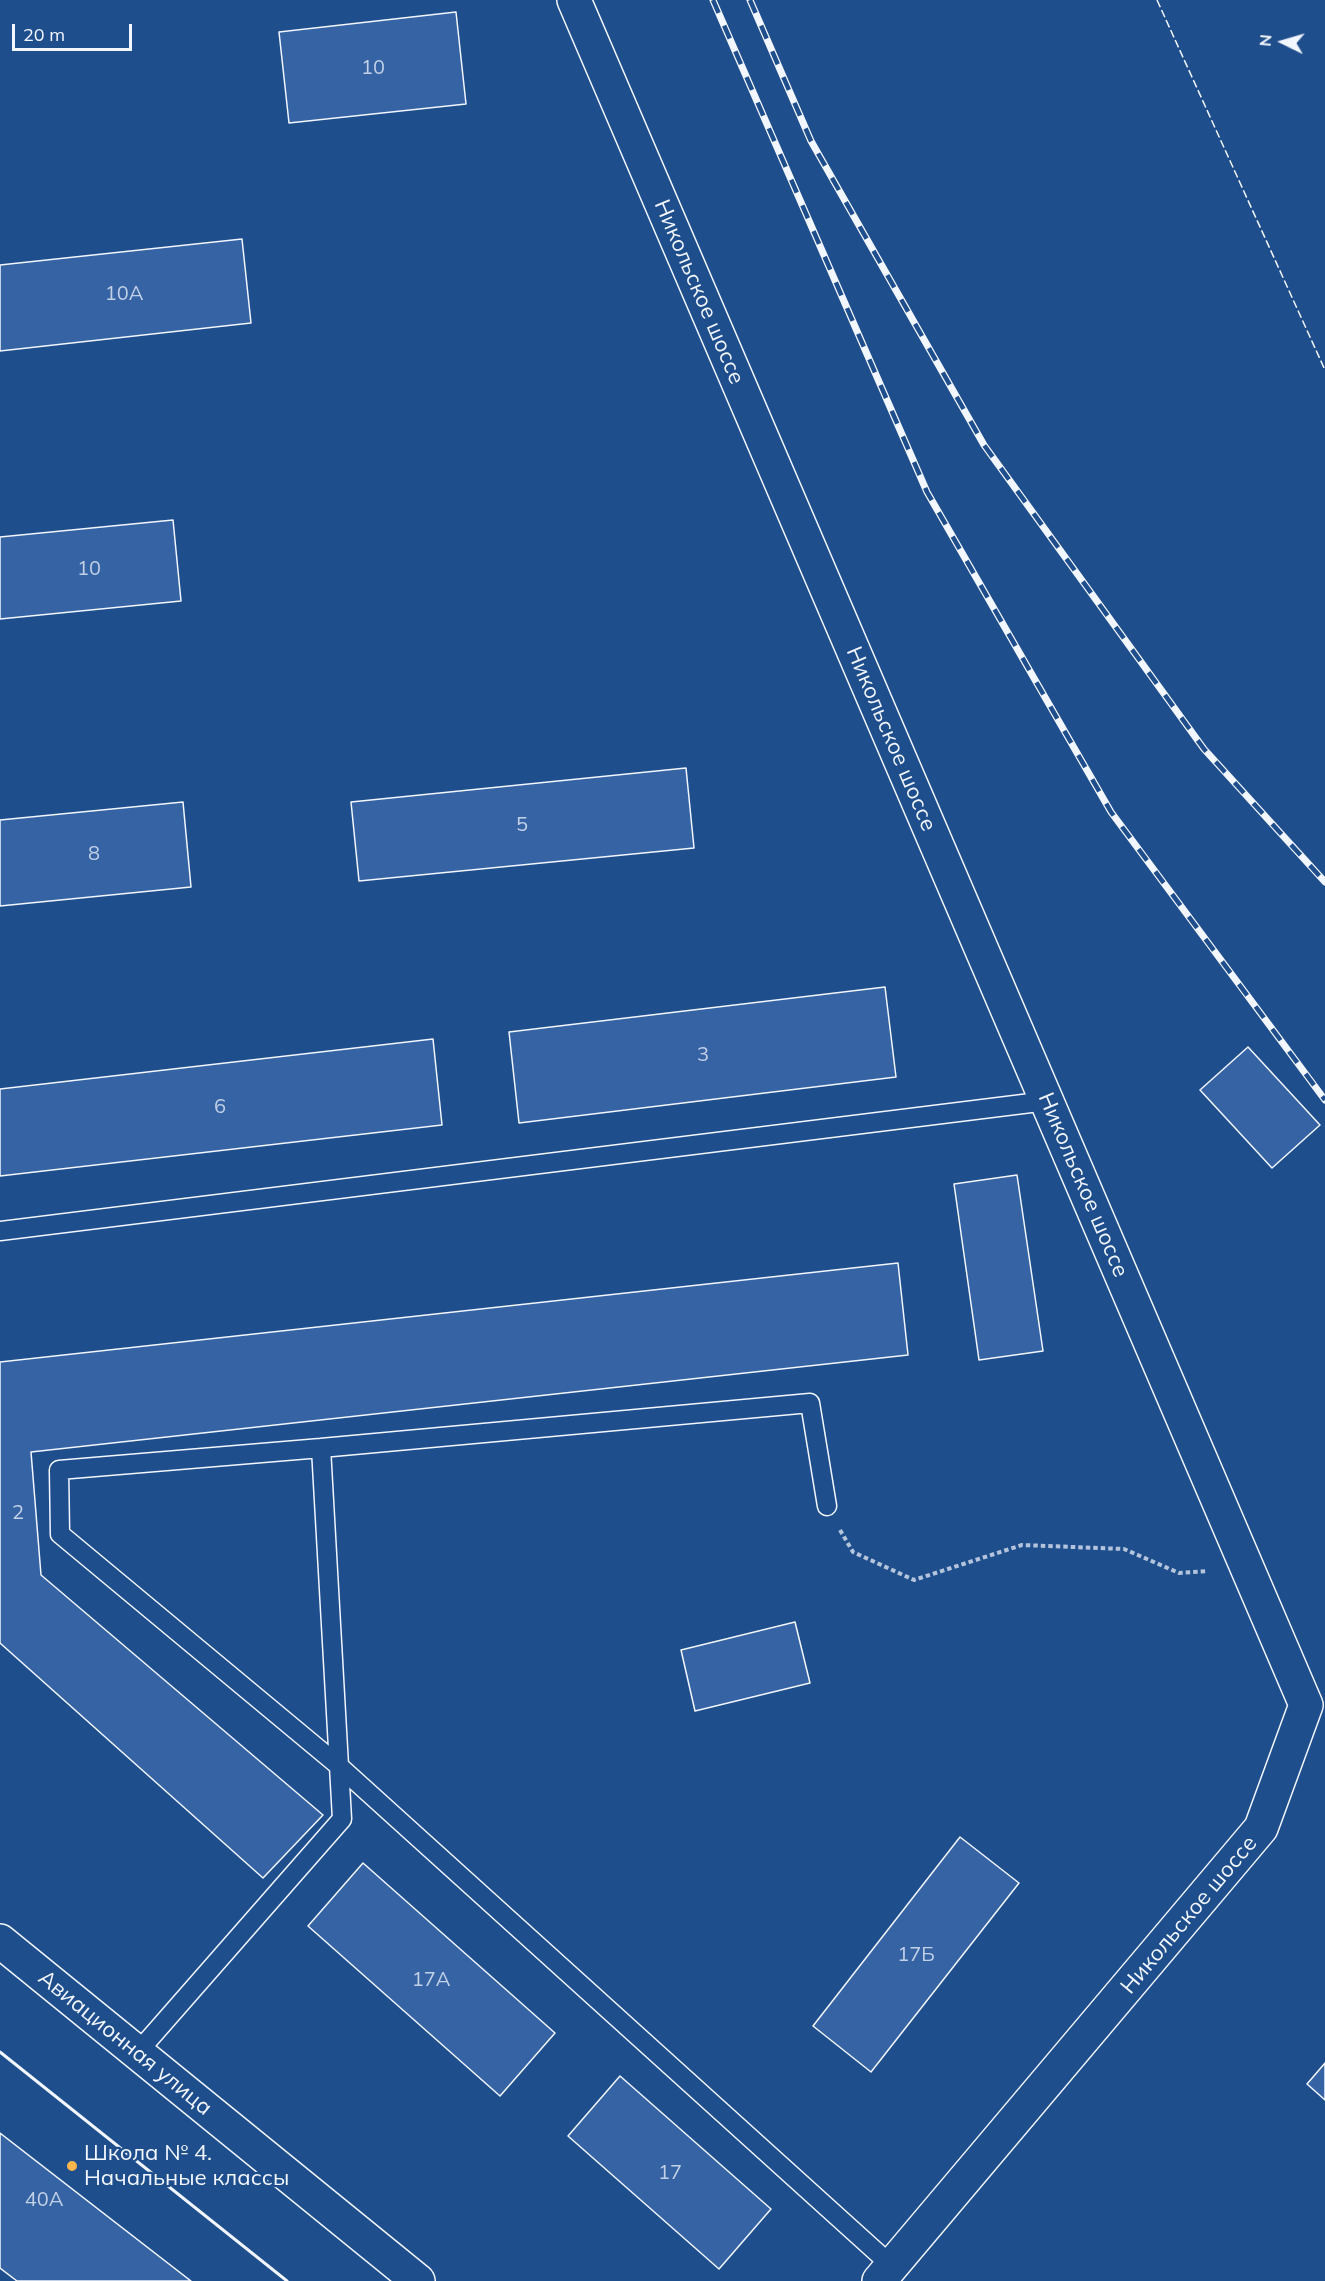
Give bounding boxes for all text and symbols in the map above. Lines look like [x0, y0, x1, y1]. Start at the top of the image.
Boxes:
scale bar [15, 12, 135, 50]
north arrow [1253, 12, 1313, 72]
text: 20 m [23, 23, 65, 46]
text: N [1255, 34, 1276, 47]
house number: 10 [361, 56, 385, 80]
street label: Никольское шоссе [648, 196, 750, 388]
house number: 10А [105, 282, 143, 306]
house number: 10 [77, 557, 101, 581]
street label: Никольское шоссе [840, 643, 942, 835]
house number: 5 [516, 813, 528, 837]
house number: 8 [88, 842, 100, 866]
house number: 3 [697, 1043, 709, 1067]
street label: Никольское шоссе [1032, 1089, 1134, 1281]
house number: 6 [214, 1095, 226, 1119]
house number: 2 [12, 1501, 24, 1525]
street label: Никольское шоссе [1115, 1831, 1263, 1999]
house number: 17Б [897, 1943, 935, 1967]
street label: Авиационная улица [33, 1965, 217, 2121]
house number: 17А [412, 1968, 450, 1992]
place label: Школа № 4. Начальные классы [84, 2140, 289, 2192]
marker: Школа № 4. Начальные классы [65, 2159, 79, 2173]
house number: 17 [658, 2161, 682, 2185]
house number: 40А [25, 2188, 63, 2212]

